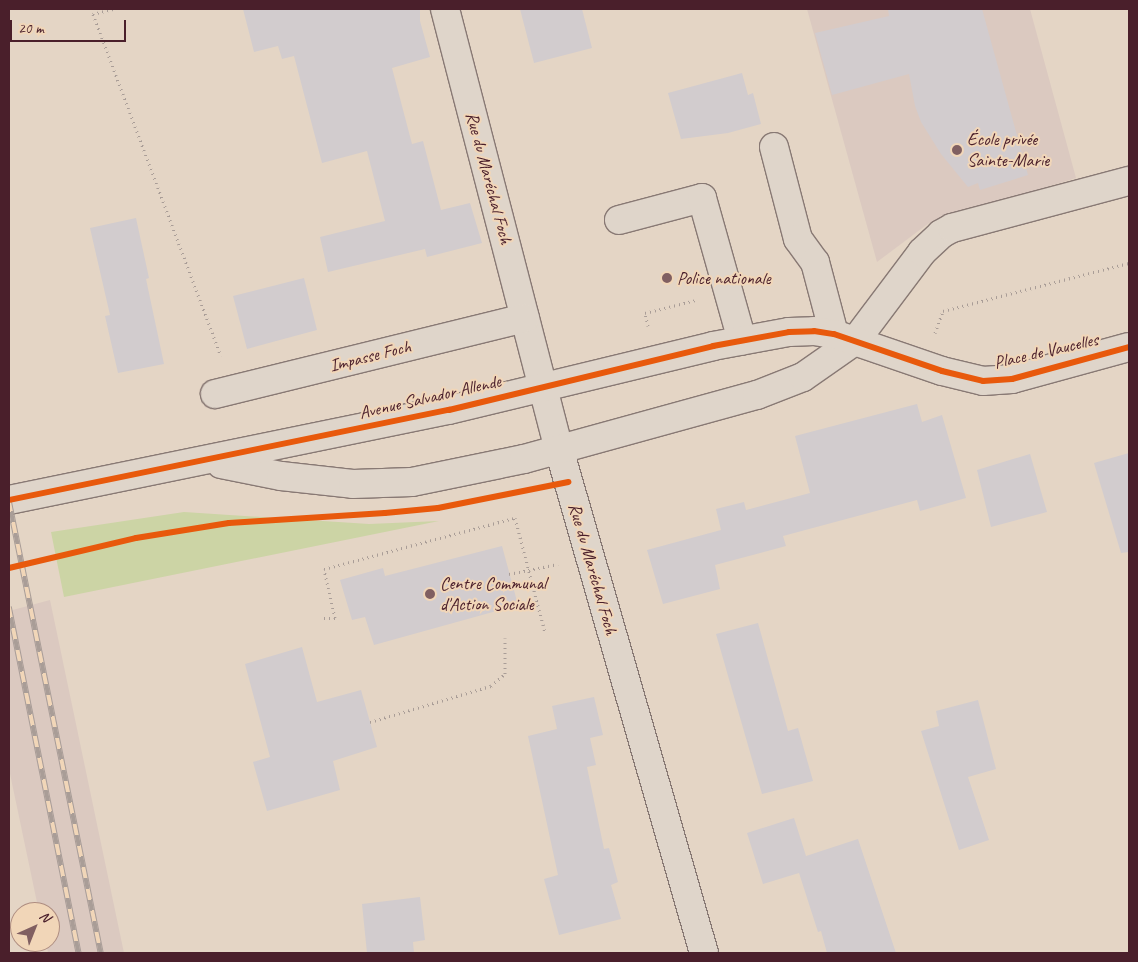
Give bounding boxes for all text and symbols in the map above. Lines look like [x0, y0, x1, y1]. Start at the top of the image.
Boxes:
scale bar [12, 10, 129, 42]
text: 20 m [18, 19, 44, 38]
street label: Rue du Maréchal Foch [461, 110, 517, 246]
place label: École privée Sainte-Marie [967, 129, 1049, 172]
marker: École privée Sainte-Marie [951, 144, 963, 156]
place label: Police nationale [677, 267, 771, 289]
marker: Police nationale [661, 272, 673, 284]
street label: Place de Vaucelles [992, 329, 1100, 373]
street label: Impasse Foch [327, 335, 413, 377]
street label: Avenue Salvador Allende [357, 370, 503, 424]
street label: Rue du Maréchal Foch [564, 501, 622, 637]
place label: Centre Communal d'Action Sociale [440, 573, 546, 616]
marker: Centre Communal d'Action Sociale [424, 588, 436, 600]
north arrow [10, 902, 60, 952]
text: N [36, 907, 54, 926]

